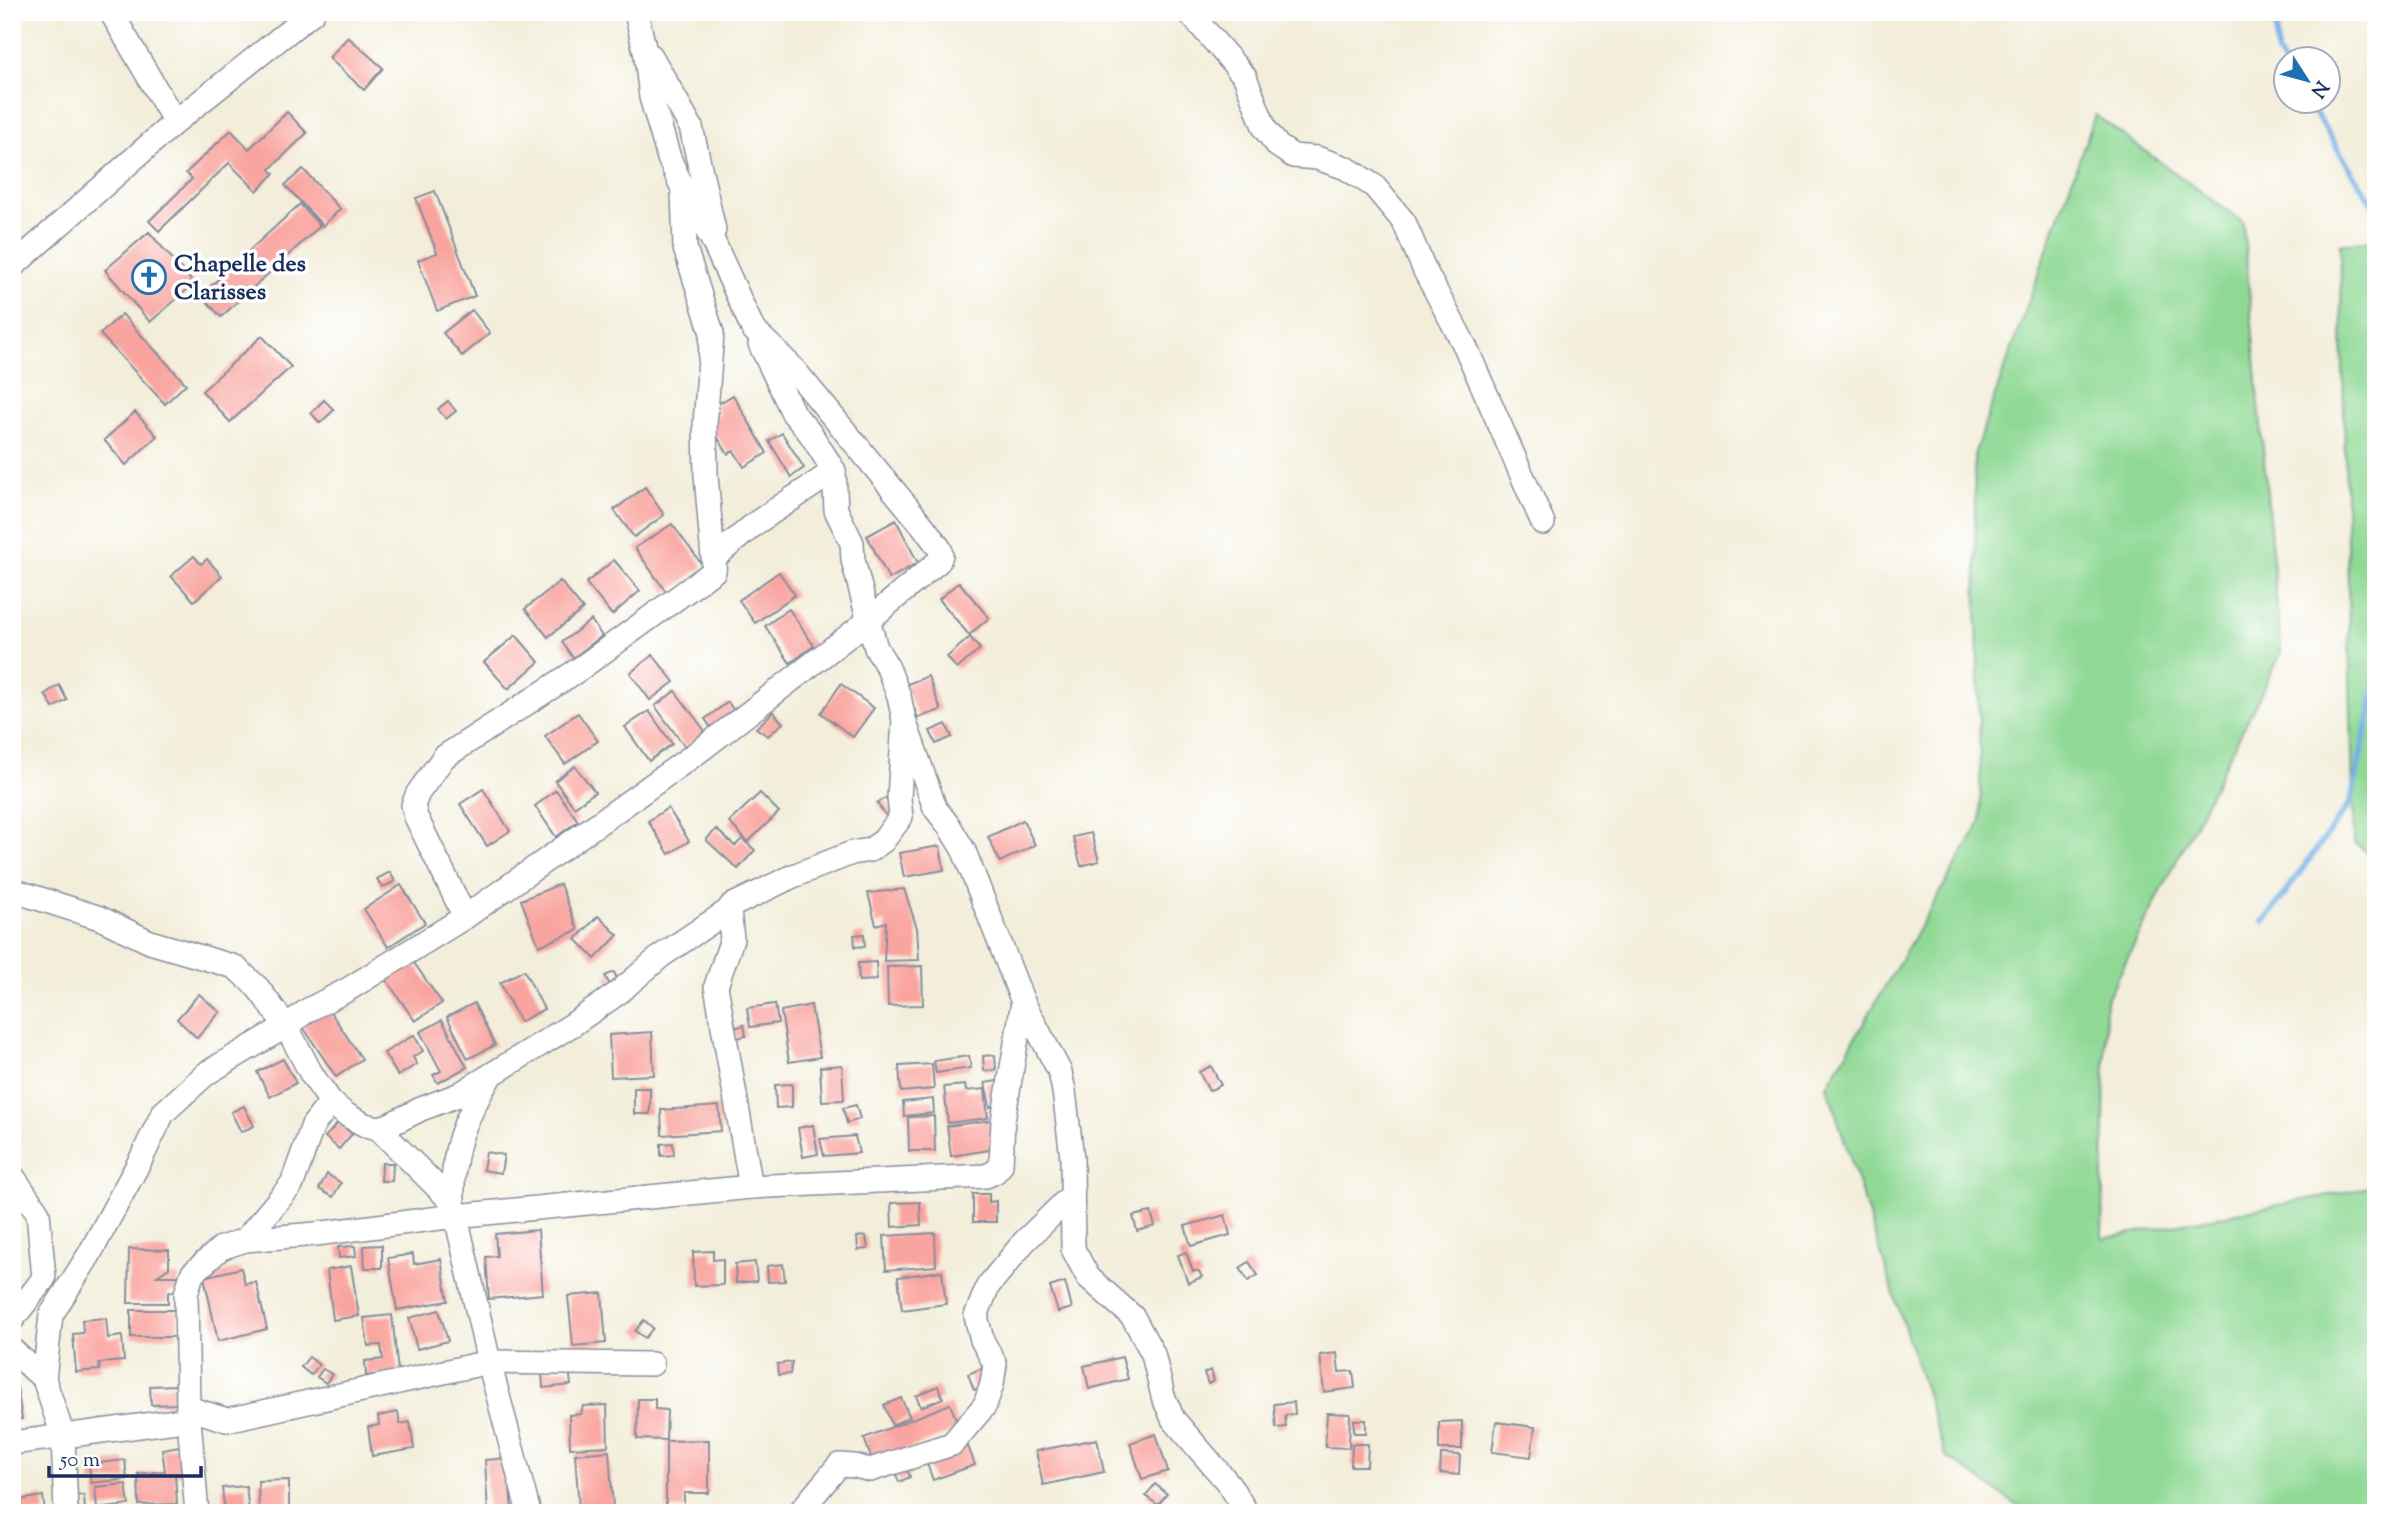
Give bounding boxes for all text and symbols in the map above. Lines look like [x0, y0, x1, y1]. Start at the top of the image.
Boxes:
north arrow [2272, 46, 2342, 116]
text: N [2303, 74, 2334, 103]
place label: Chapelle des Clarisses [174, 248, 306, 310]
church icon: Chapelle des Clarisses [130, 258, 168, 296]
scale bar [49, 1434, 201, 1478]
text: 50 m [59, 1446, 100, 1476]

